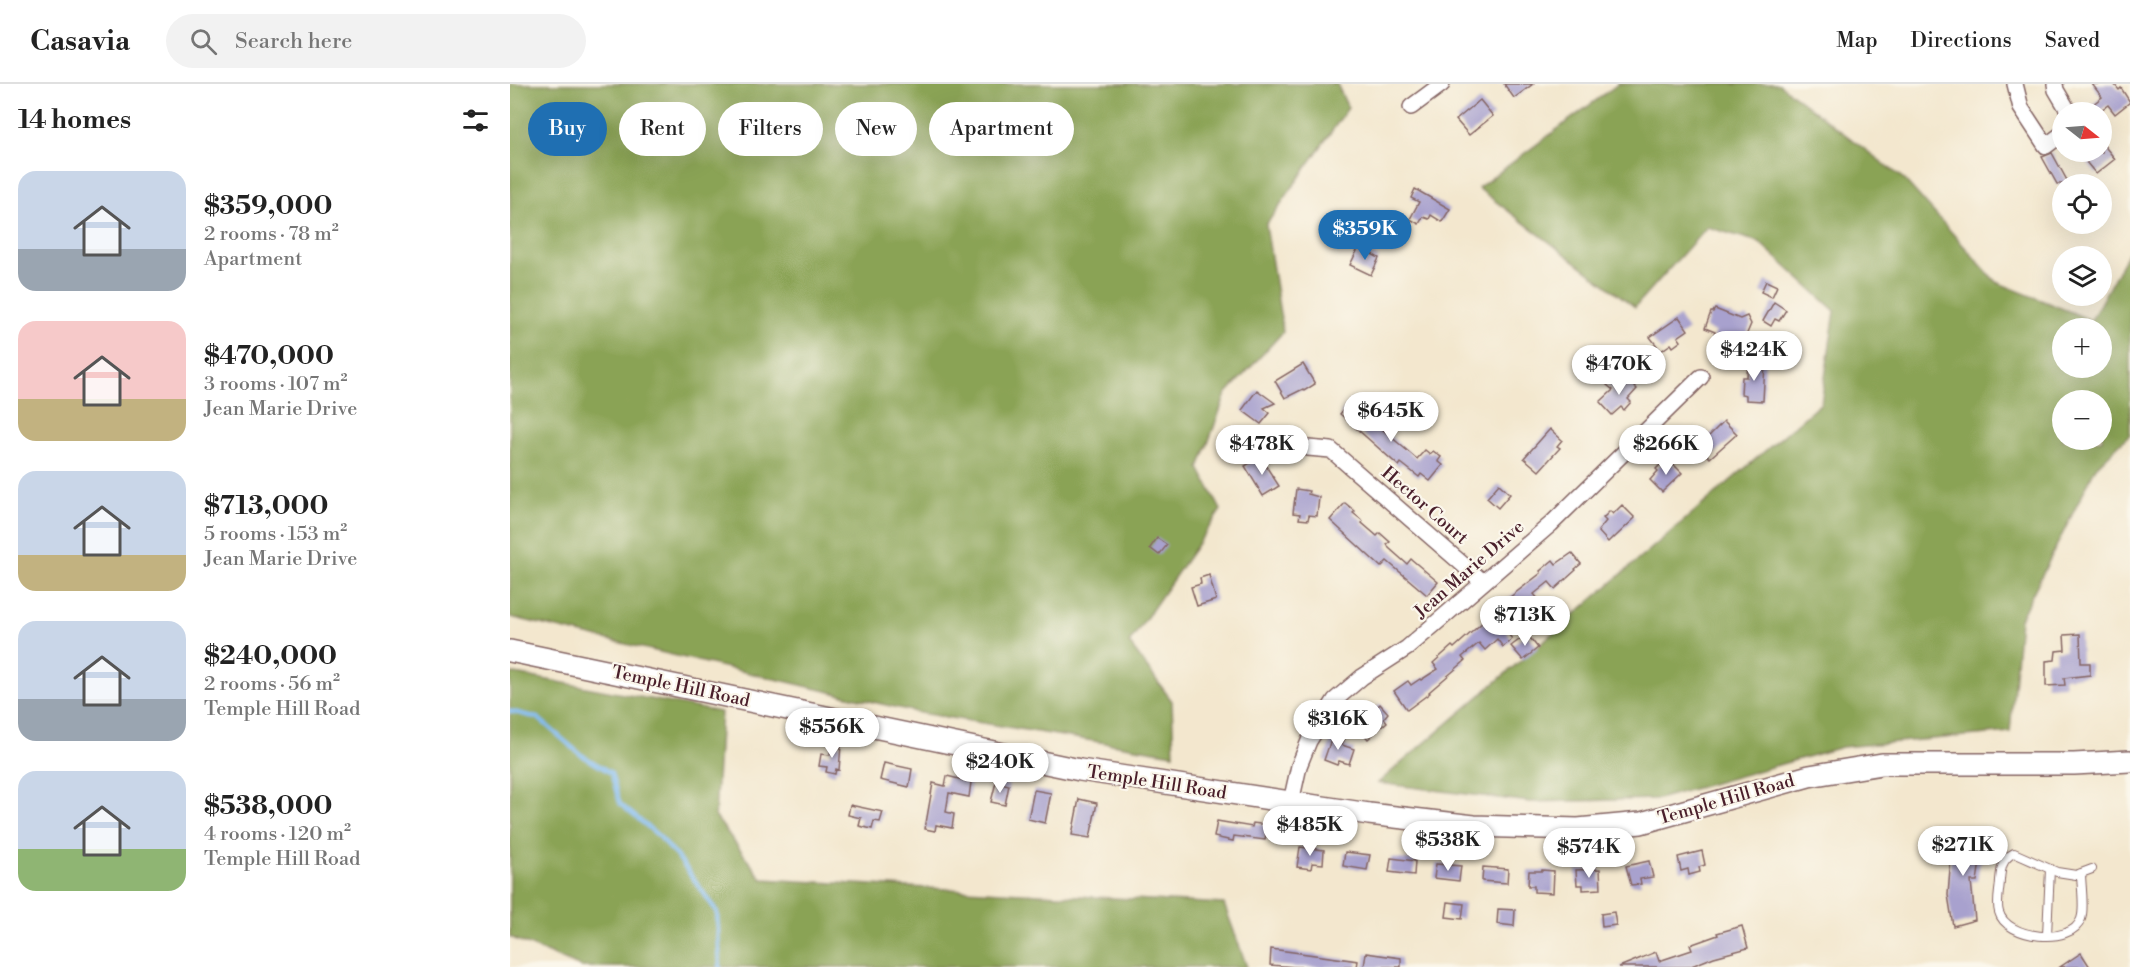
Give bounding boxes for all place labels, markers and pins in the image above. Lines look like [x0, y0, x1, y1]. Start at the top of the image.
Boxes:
pin: $359K [1323, 210, 1407, 261]
pin: $424K [1712, 331, 1796, 382]
pin: $470K [1577, 345, 1661, 396]
pin: $645K [1349, 392, 1433, 443]
pin: $478K [1220, 425, 1304, 476]
pin: $266K [1624, 425, 1708, 476]
pin: $713K [1483, 596, 1567, 647]
pin: $316K [1296, 700, 1380, 751]
pin: $556K [790, 708, 874, 759]
pin: $240K [958, 743, 1042, 794]
pin: $485K [1268, 806, 1352, 857]
pin: $538K [1406, 821, 1490, 872]
pin: $271K [1921, 826, 2005, 877]
pin: $574K [1547, 828, 1631, 879]

